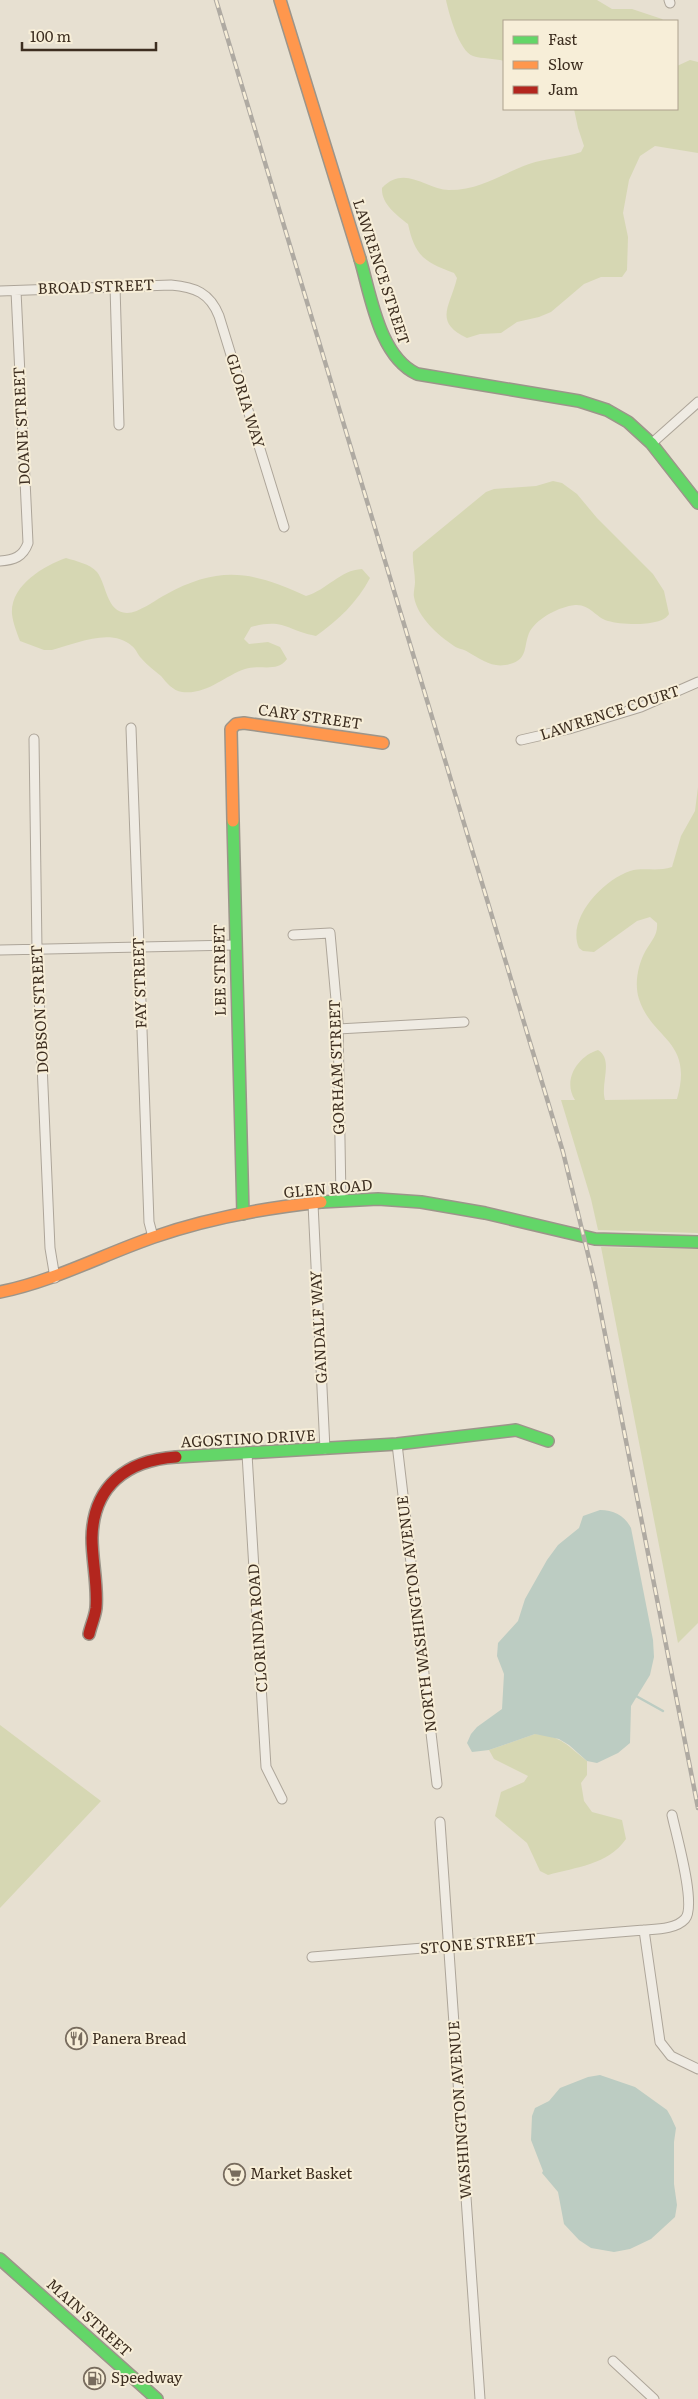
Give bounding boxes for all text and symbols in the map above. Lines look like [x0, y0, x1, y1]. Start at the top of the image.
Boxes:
scale bar [22, 20, 156, 52]
legend [503, 20, 678, 110]
text: 100 m [30, 24, 71, 47]
text: Fast [548, 27, 577, 50]
text: Slow [548, 52, 583, 75]
text: Jam [548, 77, 579, 100]
street label: LAWRENCE STREET [348, 196, 417, 347]
street label: BROAD STREET [37, 272, 155, 299]
street label: GLORIA WAY [221, 350, 272, 451]
street label: DOANE STREET [6, 366, 35, 486]
street label: LAWRENCE COURT [537, 678, 683, 745]
street label: CARY STREET [257, 697, 364, 734]
street label: LEE STREET [206, 924, 231, 1016]
street label: FAY STREET [125, 937, 152, 1029]
street label: DOBSON STREET [24, 944, 53, 1074]
street label: GORHAM STREET [322, 999, 349, 1135]
street label: GLEN ROAD [282, 1172, 373, 1203]
street label: GANDALF WAY [303, 1270, 332, 1384]
street label: AGOSTINO DRIVE [180, 1422, 316, 1453]
street label: NORTH WASHINGTON AVENUE [390, 1494, 441, 1734]
street label: CLORINDA ROAD [241, 1563, 272, 1693]
street label: STONE STREET [419, 1926, 537, 1959]
street label: WASHINGTON AVENUE [441, 2020, 476, 2200]
place label: Panera Bread [92, 2026, 186, 2049]
restaurant icon: Panera Bread [64, 2027, 88, 2051]
place label: Market Basket [250, 2161, 352, 2184]
supermarket icon: Market Basket [222, 2162, 246, 2186]
street label: MAIN STREET [42, 2272, 138, 2362]
place label: Speedway [111, 2365, 183, 2388]
fuel station icon: Speedway [83, 2366, 107, 2390]

